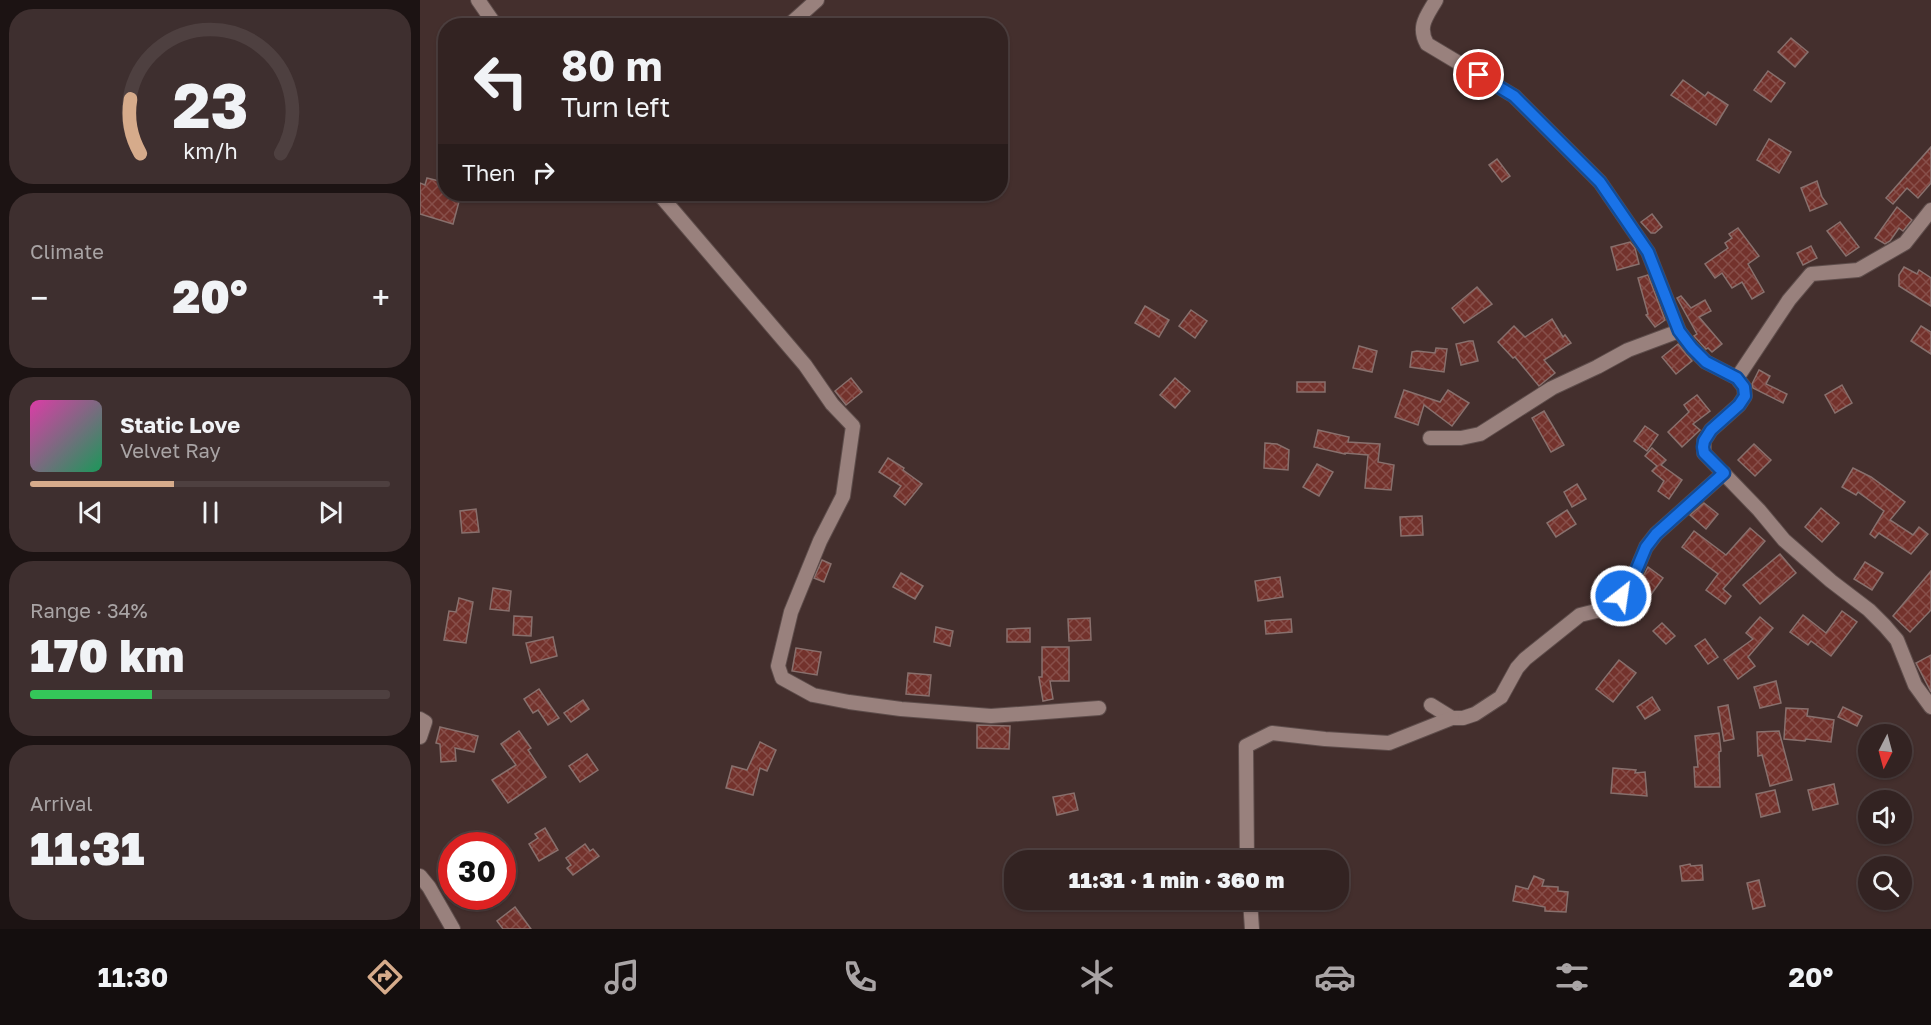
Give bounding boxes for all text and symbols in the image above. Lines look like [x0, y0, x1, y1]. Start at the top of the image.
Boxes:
text: 80 m [561, 40, 662, 90]
icon: left [462, 42, 540, 120]
pin [1453, 49, 1504, 100]
icon: arrive [1462, 58, 1495, 91]
text: 23 [172, 67, 248, 142]
text: Turn left [561, 91, 670, 123]
text: km/h [183, 138, 237, 164]
icon: right [527, 156, 560, 189]
text: Then [462, 159, 515, 186]
text: Climate [30, 239, 104, 263]
text: 20° [172, 269, 248, 323]
text: − [30, 278, 48, 317]
text: + [372, 278, 390, 317]
text: Static Love [120, 411, 240, 438]
text: Velvet Ray [120, 438, 221, 462]
icon: previous [74, 496, 107, 529]
icon: pause [194, 496, 227, 529]
icon: next [314, 496, 347, 529]
position arrow [1589, 564, 1653, 628]
text: Range · 34% [30, 598, 148, 622]
text: 170 km [30, 628, 185, 682]
north arrow [1858, 724, 1912, 778]
map controls [1858, 724, 1912, 910]
button: sound [1858, 790, 1912, 844]
text: Arrival [30, 791, 93, 815]
text: 11:31 [30, 821, 144, 875]
speed limit sign: 30 [438, 832, 516, 910]
button: search [1858, 856, 1912, 910]
text: 11:31 · 1 min · 360 m [1069, 866, 1284, 893]
icon: directions [364, 956, 406, 998]
icon: music [601, 956, 643, 998]
icon: phone [839, 956, 881, 998]
icon: climate [1076, 956, 1118, 998]
icon: car [1314, 956, 1356, 998]
icon: filters [1551, 956, 1593, 998]
text: 11:30 [98, 961, 168, 993]
text: 20° [1789, 961, 1833, 993]

